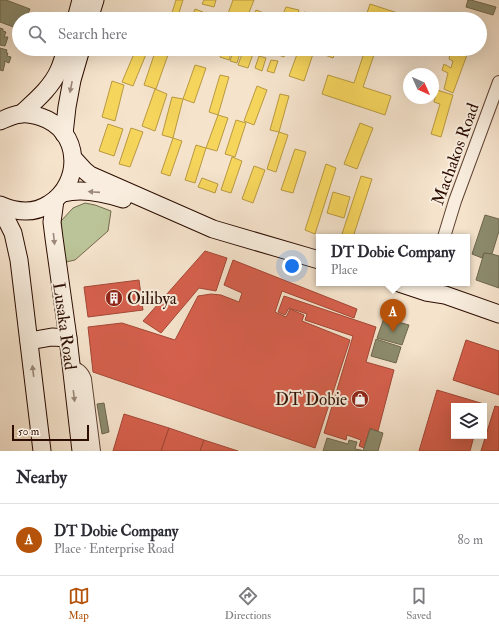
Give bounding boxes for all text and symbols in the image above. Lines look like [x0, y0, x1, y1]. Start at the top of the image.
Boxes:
search box [12, 12, 487, 56]
icon: search [26, 23, 48, 45]
text: Search here [58, 25, 127, 44]
north arrow [403, 68, 439, 104]
one-way arrow [67, 81, 73, 93]
street label: Machakos Road [427, 100, 484, 208]
one-way arrow [88, 189, 100, 196]
one-way arrow [51, 233, 57, 245]
popup [316, 234, 470, 286]
text: DT Dobie Company [331, 243, 455, 262]
your location [282, 256, 302, 276]
text: Place [331, 262, 358, 278]
street label: Lusaka Road [48, 281, 81, 372]
building icon: Oilibya [104, 288, 124, 308]
place label: Oilibya [127, 288, 178, 310]
pin: A [380, 299, 406, 332]
one-way arrow [29, 365, 36, 377]
place label: DT Dobie [275, 389, 347, 410]
shop icon: DT Dobie [350, 389, 370, 409]
one-way arrow [71, 390, 77, 402]
map controls [451, 403, 487, 439]
button: layers [451, 403, 487, 439]
scale bar [12, 423, 89, 442]
text: 50 m [18, 425, 39, 438]
text: Nearby [16, 467, 67, 488]
text: DT Dobie Company [54, 522, 178, 541]
text: A [25, 532, 33, 548]
text: 80 m [457, 532, 483, 548]
text: Place · Enterprise Road [54, 541, 174, 557]
tab: Map [68, 585, 90, 622]
tab: Directions [225, 585, 271, 622]
tab: Saved [406, 585, 431, 622]

